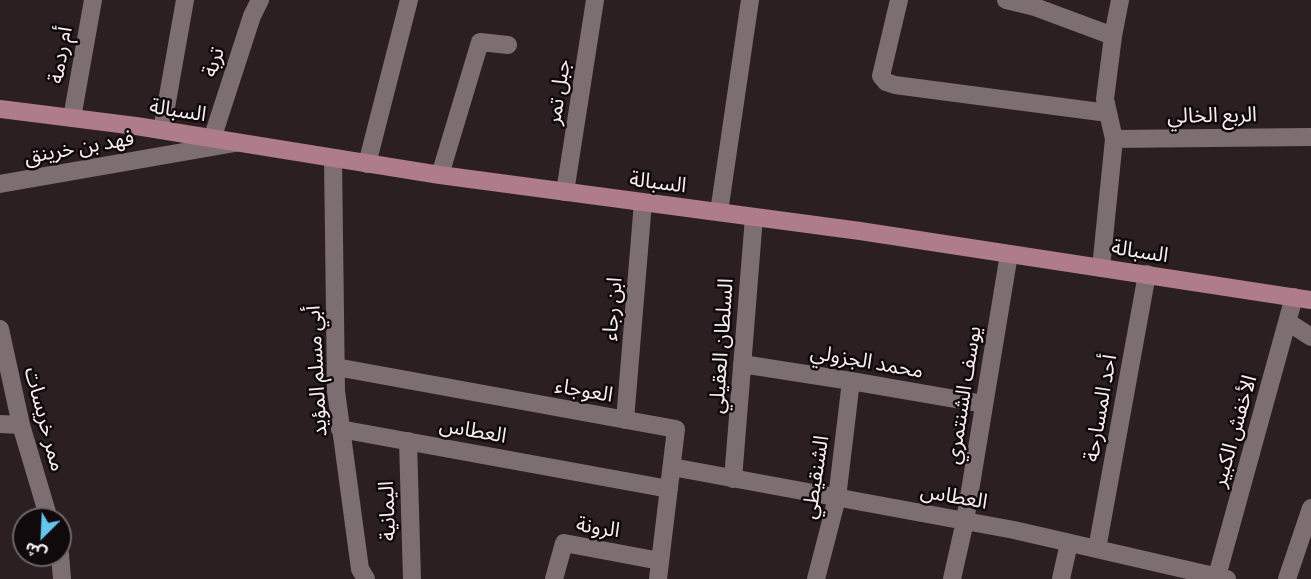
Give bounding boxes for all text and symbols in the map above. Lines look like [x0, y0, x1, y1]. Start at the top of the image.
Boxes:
street label: أم ردمة [43, 24, 77, 86]
street label: تربة [196, 44, 230, 80]
street label: جبل تمر [540, 58, 576, 126]
street label: السبالة [148, 93, 208, 127]
street label: الربع الخالي [1167, 102, 1257, 128]
street label: فهد بن خرينق [22, 125, 136, 169]
street label: السبالة [628, 166, 688, 198]
street label: السبالة [1110, 234, 1170, 268]
street label: ابن رجاء [597, 276, 627, 342]
street label: السلطان العقيلي [704, 277, 738, 415]
street label: أبي مسلم المؤيد [300, 305, 332, 437]
street label: يوسف الشنتمري [940, 324, 986, 466]
street label: محمد الجزولي [808, 339, 926, 383]
street label: أحد المسارحة [1078, 352, 1122, 464]
street label: ممر خريسات [19, 364, 71, 474]
street label: الأخفش الكبير [1206, 372, 1262, 490]
street label: العوجاء [553, 373, 615, 407]
street label: العطاس [437, 412, 509, 448]
street label: الشنقيطي [796, 433, 834, 521]
street label: العطاس [918, 478, 990, 514]
street label: اليمانية [373, 480, 401, 542]
north arrow [12, 507, 72, 567]
street label: الرونة [574, 511, 622, 543]
text: ش [21, 539, 49, 565]

